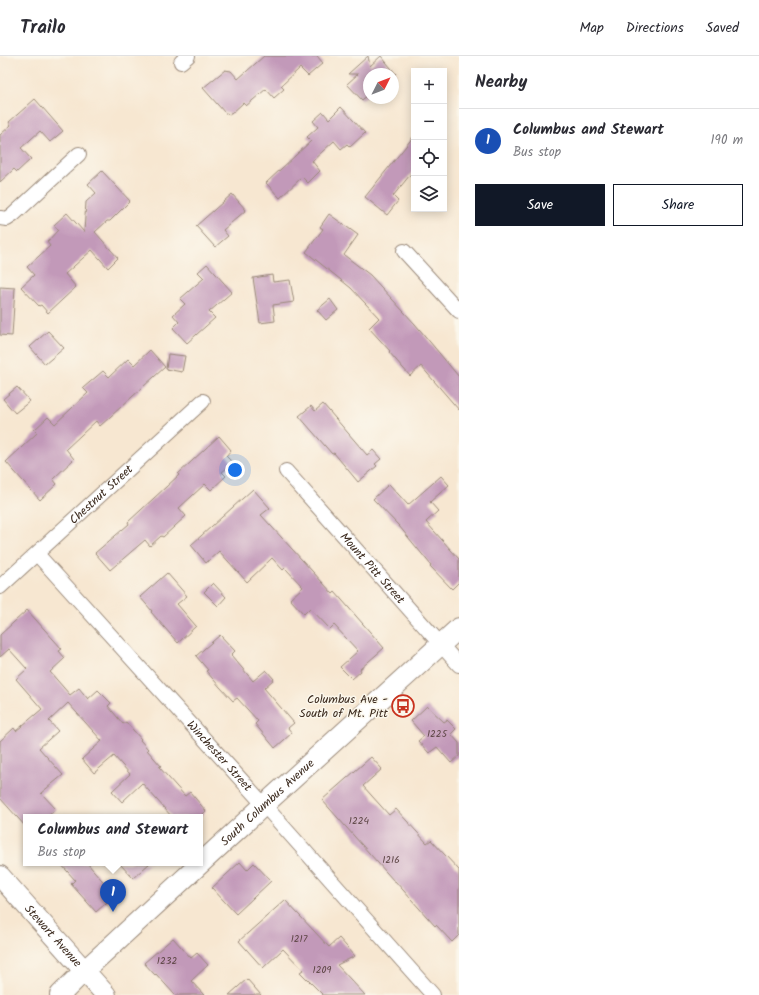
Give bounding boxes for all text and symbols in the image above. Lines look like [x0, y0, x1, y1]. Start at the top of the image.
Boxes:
text: Trailo [20, 13, 66, 43]
text: Map [579, 17, 604, 39]
text: Directions [626, 17, 684, 39]
text: Saved [706, 17, 739, 39]
north arrow [363, 68, 399, 104]
map controls [411, 68, 447, 212]
button: + [411, 68, 447, 104]
text: Nearby [475, 69, 527, 96]
button: − [411, 104, 447, 140]
text: Columbus and Stewart [513, 118, 664, 142]
text: 1 [486, 130, 490, 151]
text: 190 m [711, 130, 743, 151]
button: locate [411, 140, 447, 176]
text: Bus stop [513, 142, 561, 163]
button: layers [411, 176, 447, 212]
button: Save [475, 184, 605, 226]
button: Share [613, 184, 743, 226]
street label: Chestnut Street [65, 460, 138, 529]
your location [225, 460, 245, 480]
street label: Mount Pitt Street [335, 528, 410, 609]
place label: Columbus Ave - South of Mt. Pitt [299, 690, 388, 723]
bus stop icon: Columbus Ave - South of Mt. Pitt [390, 693, 416, 719]
street label: Winchester Street [182, 716, 257, 796]
house number: 1225 [427, 726, 448, 742]
street label: South Columbus Avenue [216, 754, 319, 851]
house number: 1224 [349, 813, 370, 829]
popup [23, 814, 203, 866]
text: Columbus and Stewart [38, 818, 188, 842]
text: Bus stop [38, 842, 86, 863]
house number: 1216 [382, 852, 400, 868]
pin: 1 [100, 879, 126, 912]
street label: Stewart Avenue [19, 900, 87, 972]
house number: 1217 [291, 931, 308, 947]
house number: 1232 [157, 953, 177, 969]
house number: 1209 [313, 962, 332, 978]

